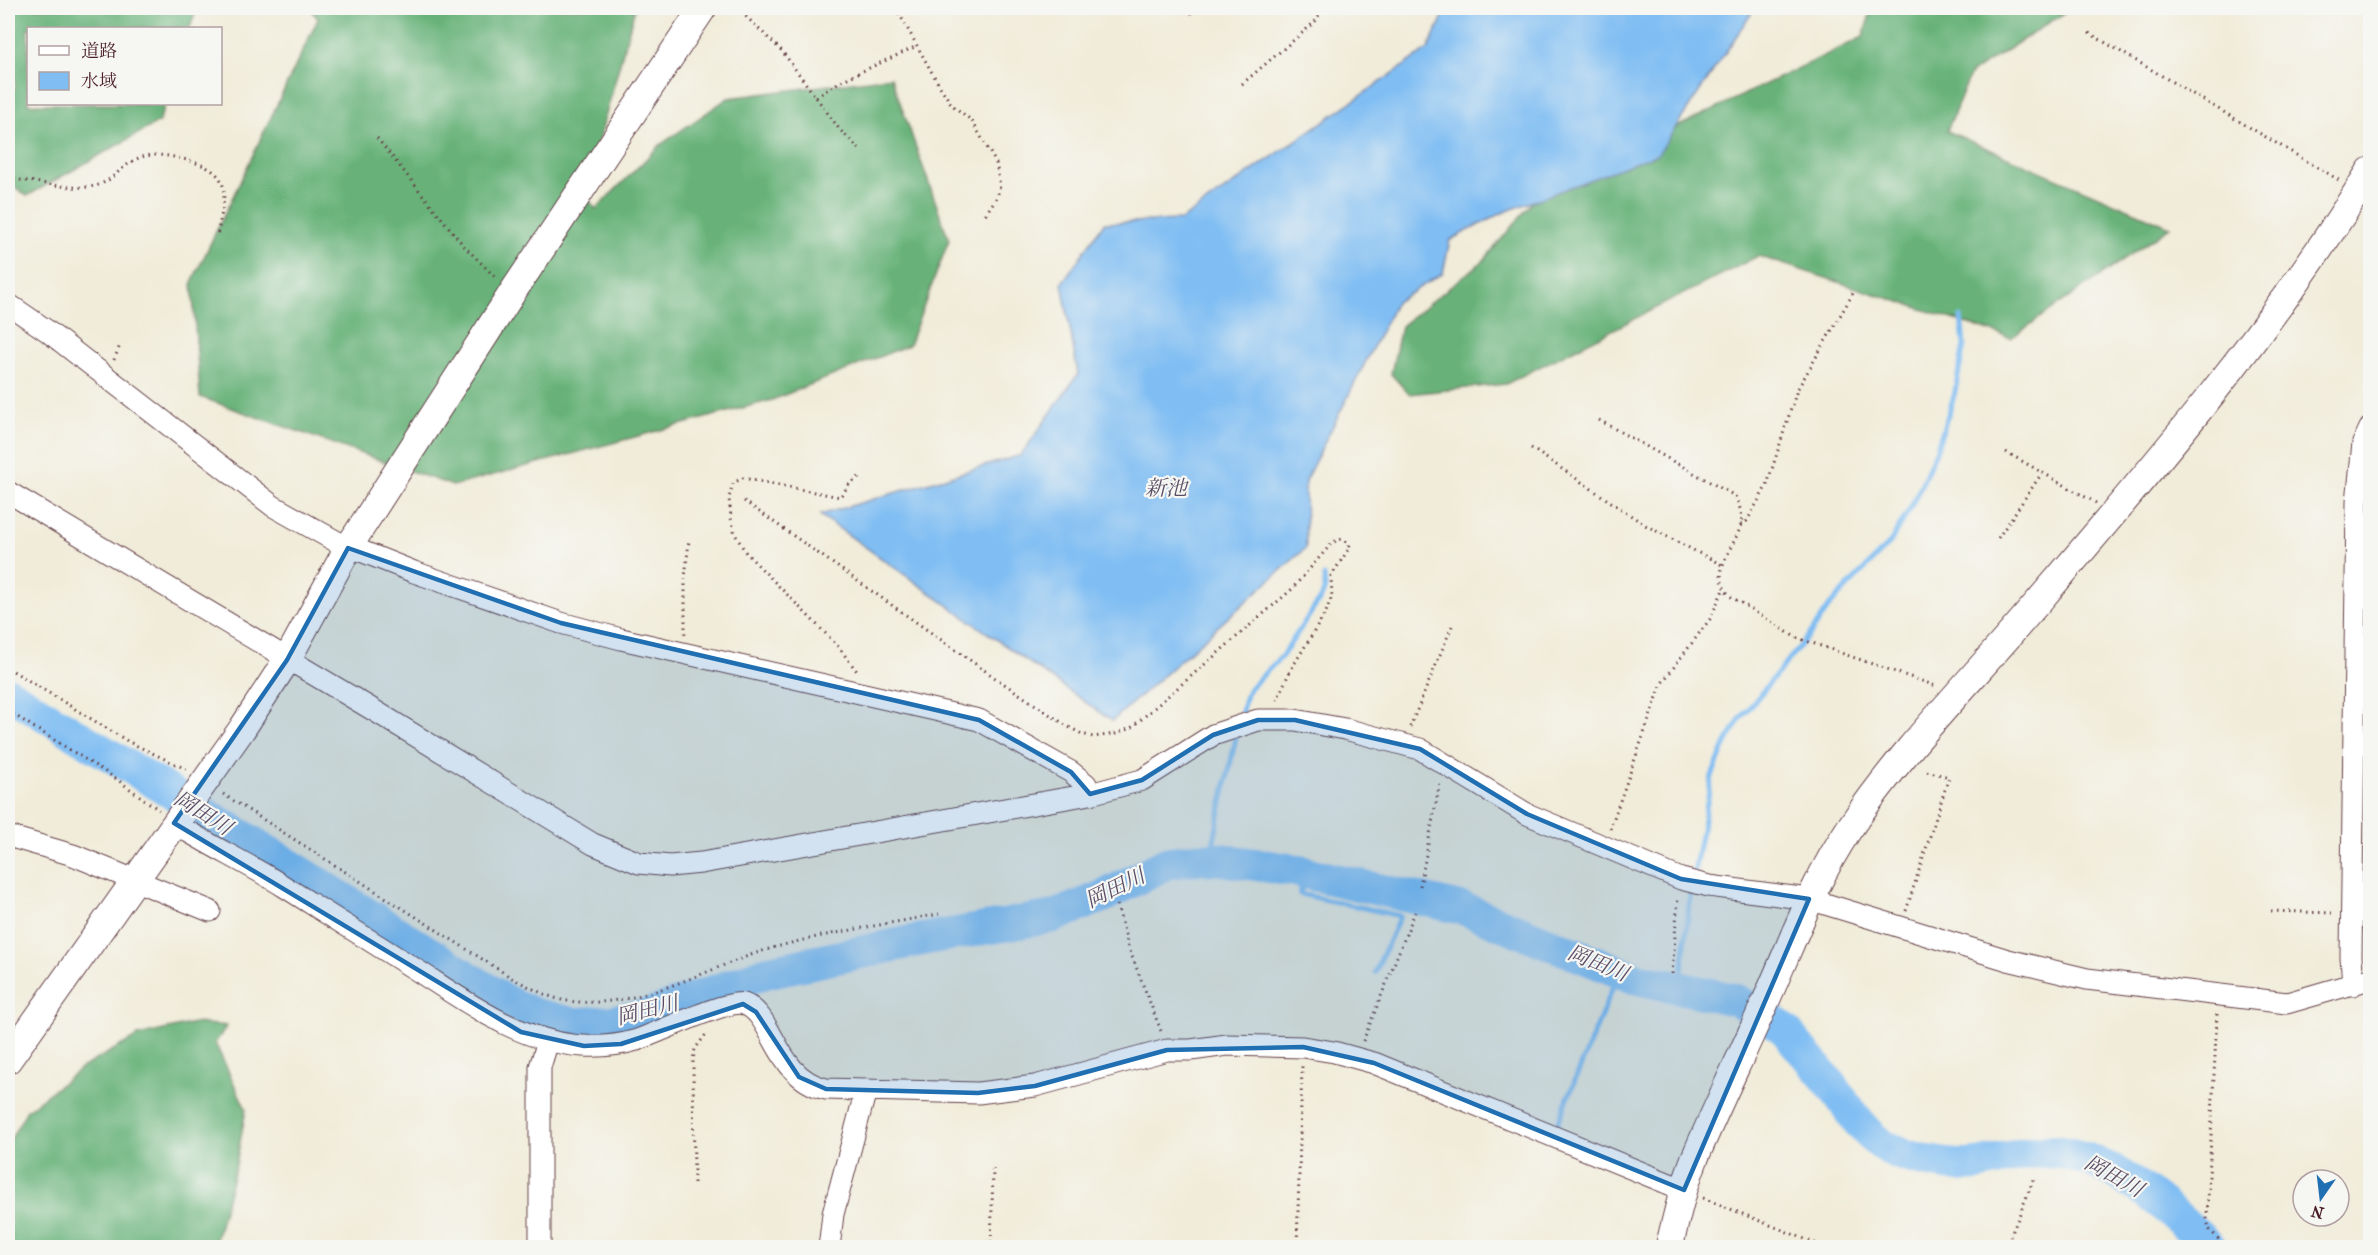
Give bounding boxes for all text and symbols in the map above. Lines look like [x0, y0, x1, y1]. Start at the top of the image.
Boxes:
legend [27, 27, 222, 105]
text: 道路 [81, 41, 117, 62]
text: 水域 [81, 71, 117, 92]
water label: 新池 [1145, 476, 1189, 500]
water label: 岡田川 [170, 786, 238, 841]
water label: 岡田川 [1081, 863, 1150, 913]
water label: 岡田川 [1564, 940, 1634, 987]
water label: 岡田川 [614, 990, 682, 1029]
water label: 岡田川 [2081, 1150, 2149, 1203]
north arrow [2291, 1168, 2351, 1228]
text: N [2308, 1201, 2326, 1223]

